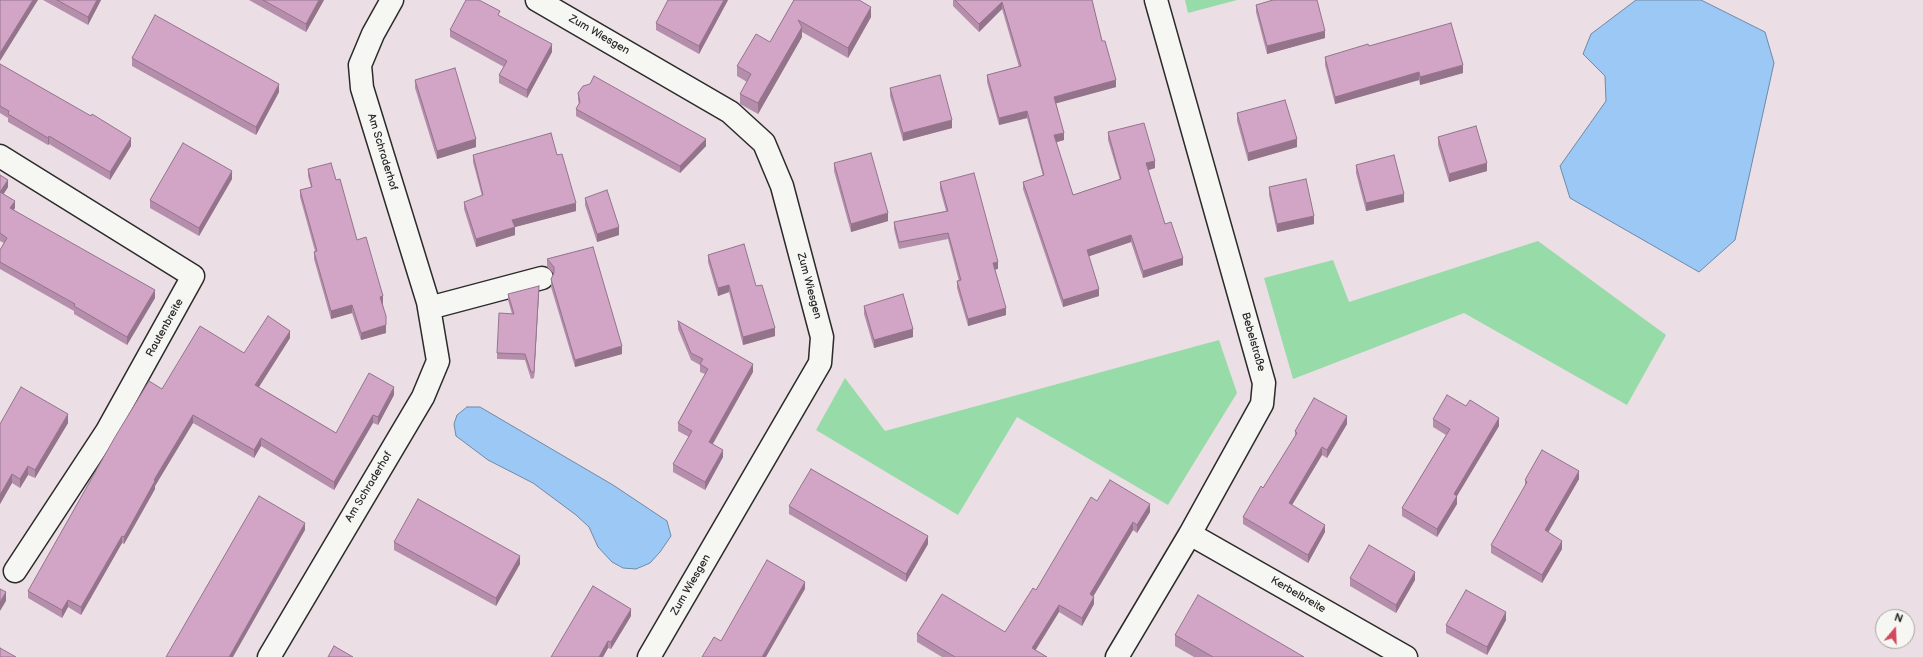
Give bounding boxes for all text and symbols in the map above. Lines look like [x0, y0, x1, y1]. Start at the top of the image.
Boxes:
street label: Zum Wiesgen [566, 12, 632, 58]
street label: Am Schraderhof [364, 112, 400, 192]
street label: Zum Wiesgen [794, 252, 824, 320]
street label: Rautenbreite [144, 297, 186, 359]
street label: Bebelstraße [1238, 311, 1268, 373]
street label: Am Schraderhof [343, 449, 395, 525]
street label: Zum Wiesgen [668, 552, 714, 618]
street label: Kerbelbreite [1268, 574, 1328, 616]
north arrow [1875, 609, 1915, 649]
text: N [1893, 611, 1905, 626]

